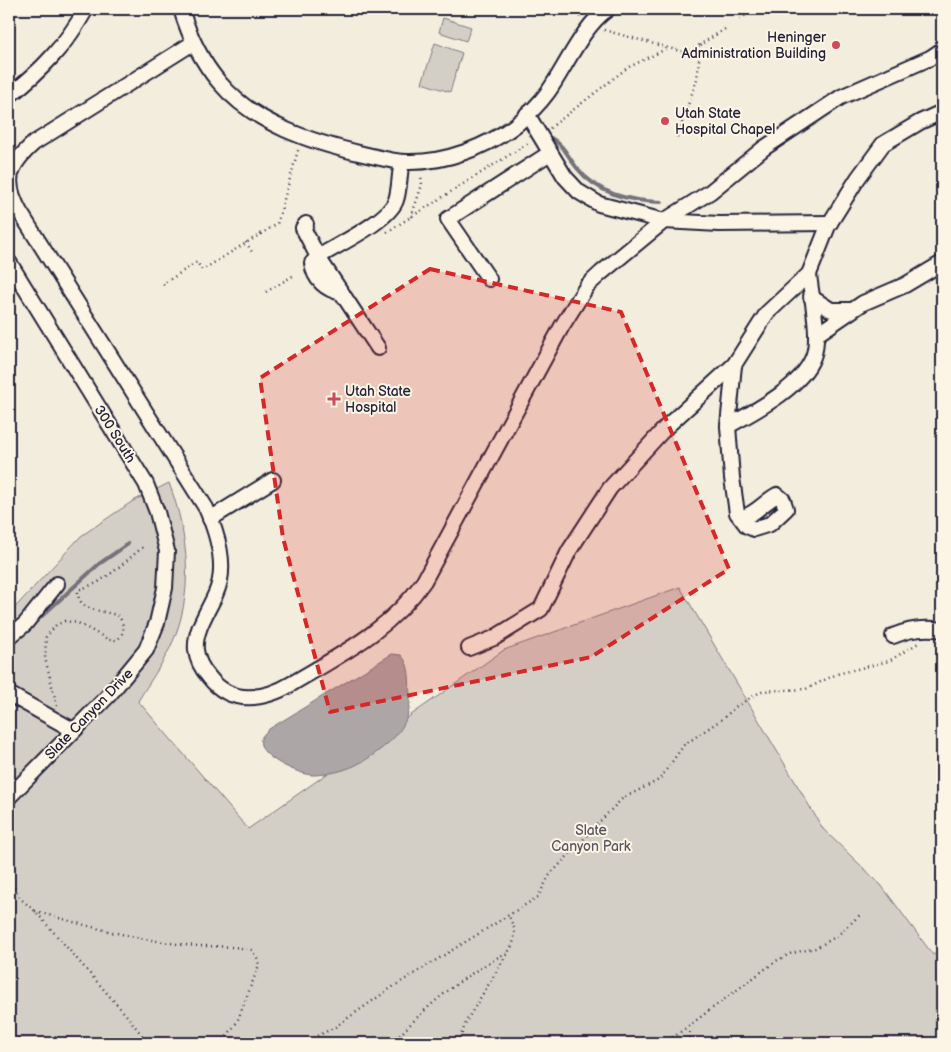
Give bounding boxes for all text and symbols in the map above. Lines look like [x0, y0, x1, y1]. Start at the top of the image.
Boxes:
place label: Heninger Administration Building [682, 29, 827, 62]
marker: Heninger Administration Building [830, 39, 842, 51]
place label: Utah State Hospital Chapel [675, 105, 775, 138]
marker: Utah State Hospital Chapel [659, 115, 671, 127]
place label: Utah State Hospital [345, 383, 411, 416]
marker: Utah State Hospital [327, 392, 341, 406]
street label: 300 South [91, 402, 139, 466]
street label: Slate Canyon Drive [41, 665, 137, 763]
park label: Slate Canyon Park [551, 822, 631, 855]

